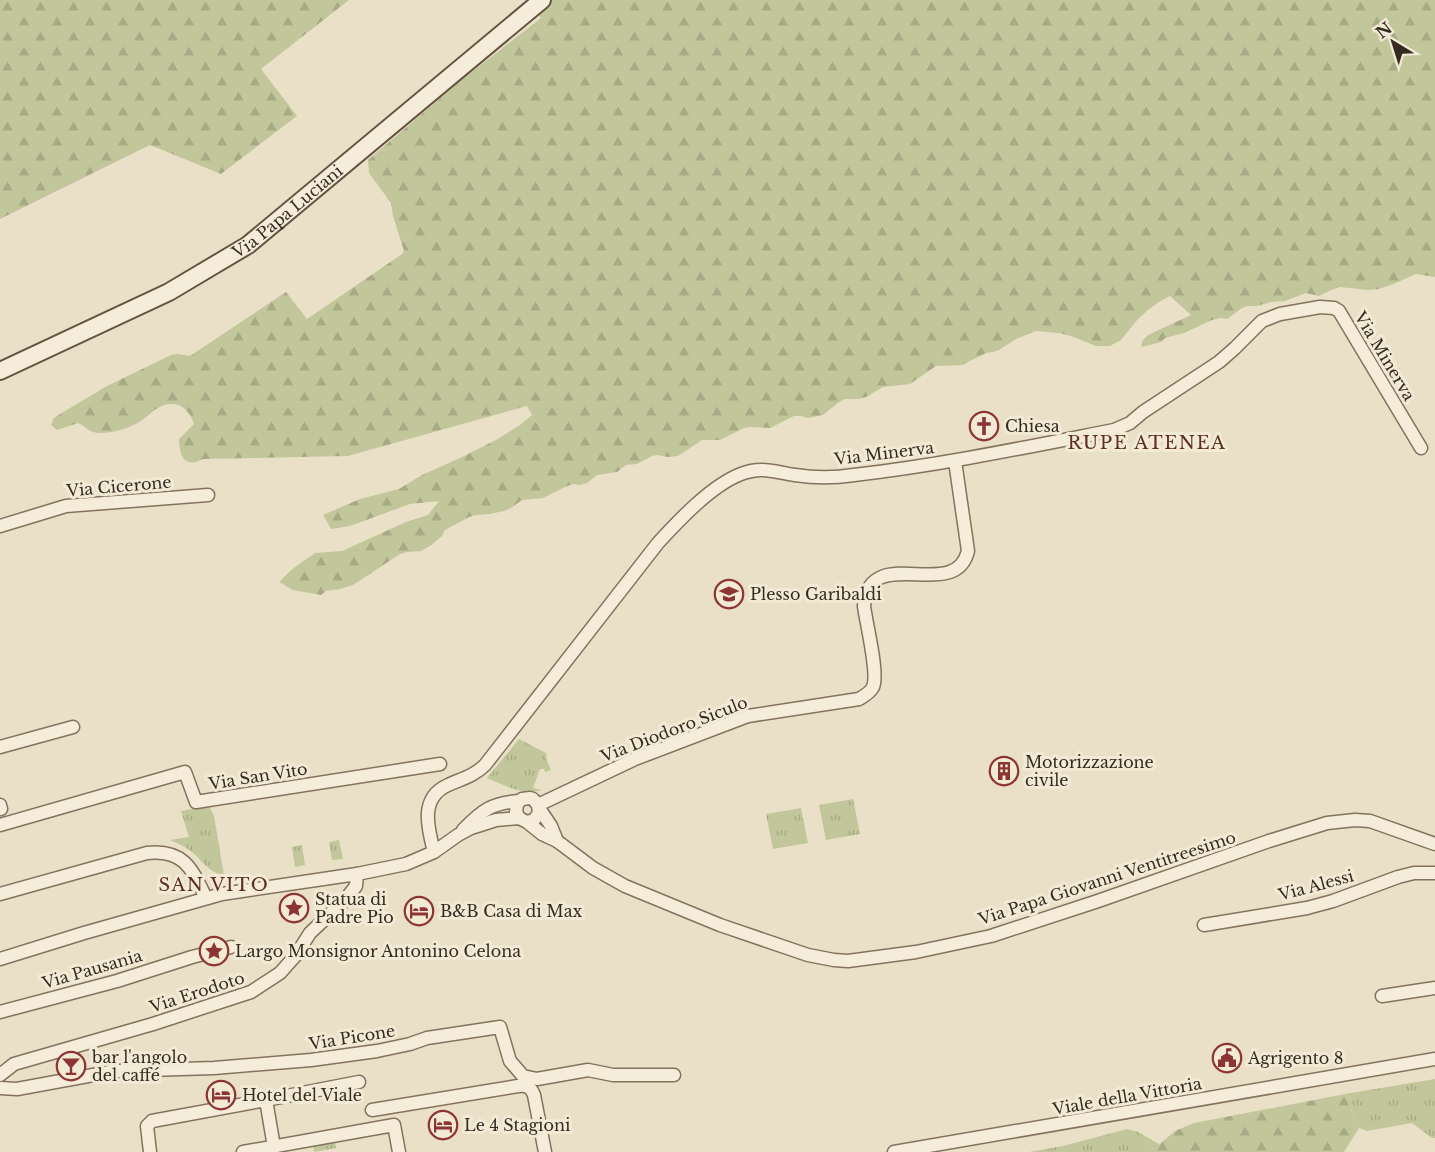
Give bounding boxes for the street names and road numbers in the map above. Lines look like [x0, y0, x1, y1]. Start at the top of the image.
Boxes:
street label: Via Papa Luciani [228, 160, 347, 263]
street label: Via Minerva [1350, 307, 1419, 404]
street label: Via Minerva [832, 437, 935, 469]
street label: Via Cicerone [65, 471, 172, 501]
street label: Via Diodoro Siculo [597, 692, 750, 767]
street label: Via San Vito [206, 758, 309, 794]
street label: Via Papa Giovanni Ventitreesimo [975, 827, 1238, 929]
street label: Via Alessi [1275, 865, 1356, 905]
street label: Via Pausania [39, 945, 144, 993]
street label: Via Erodoto [146, 967, 247, 1017]
street label: Via Picone [307, 1020, 396, 1054]
street label: Viale della Vittoria [1050, 1073, 1203, 1119]

